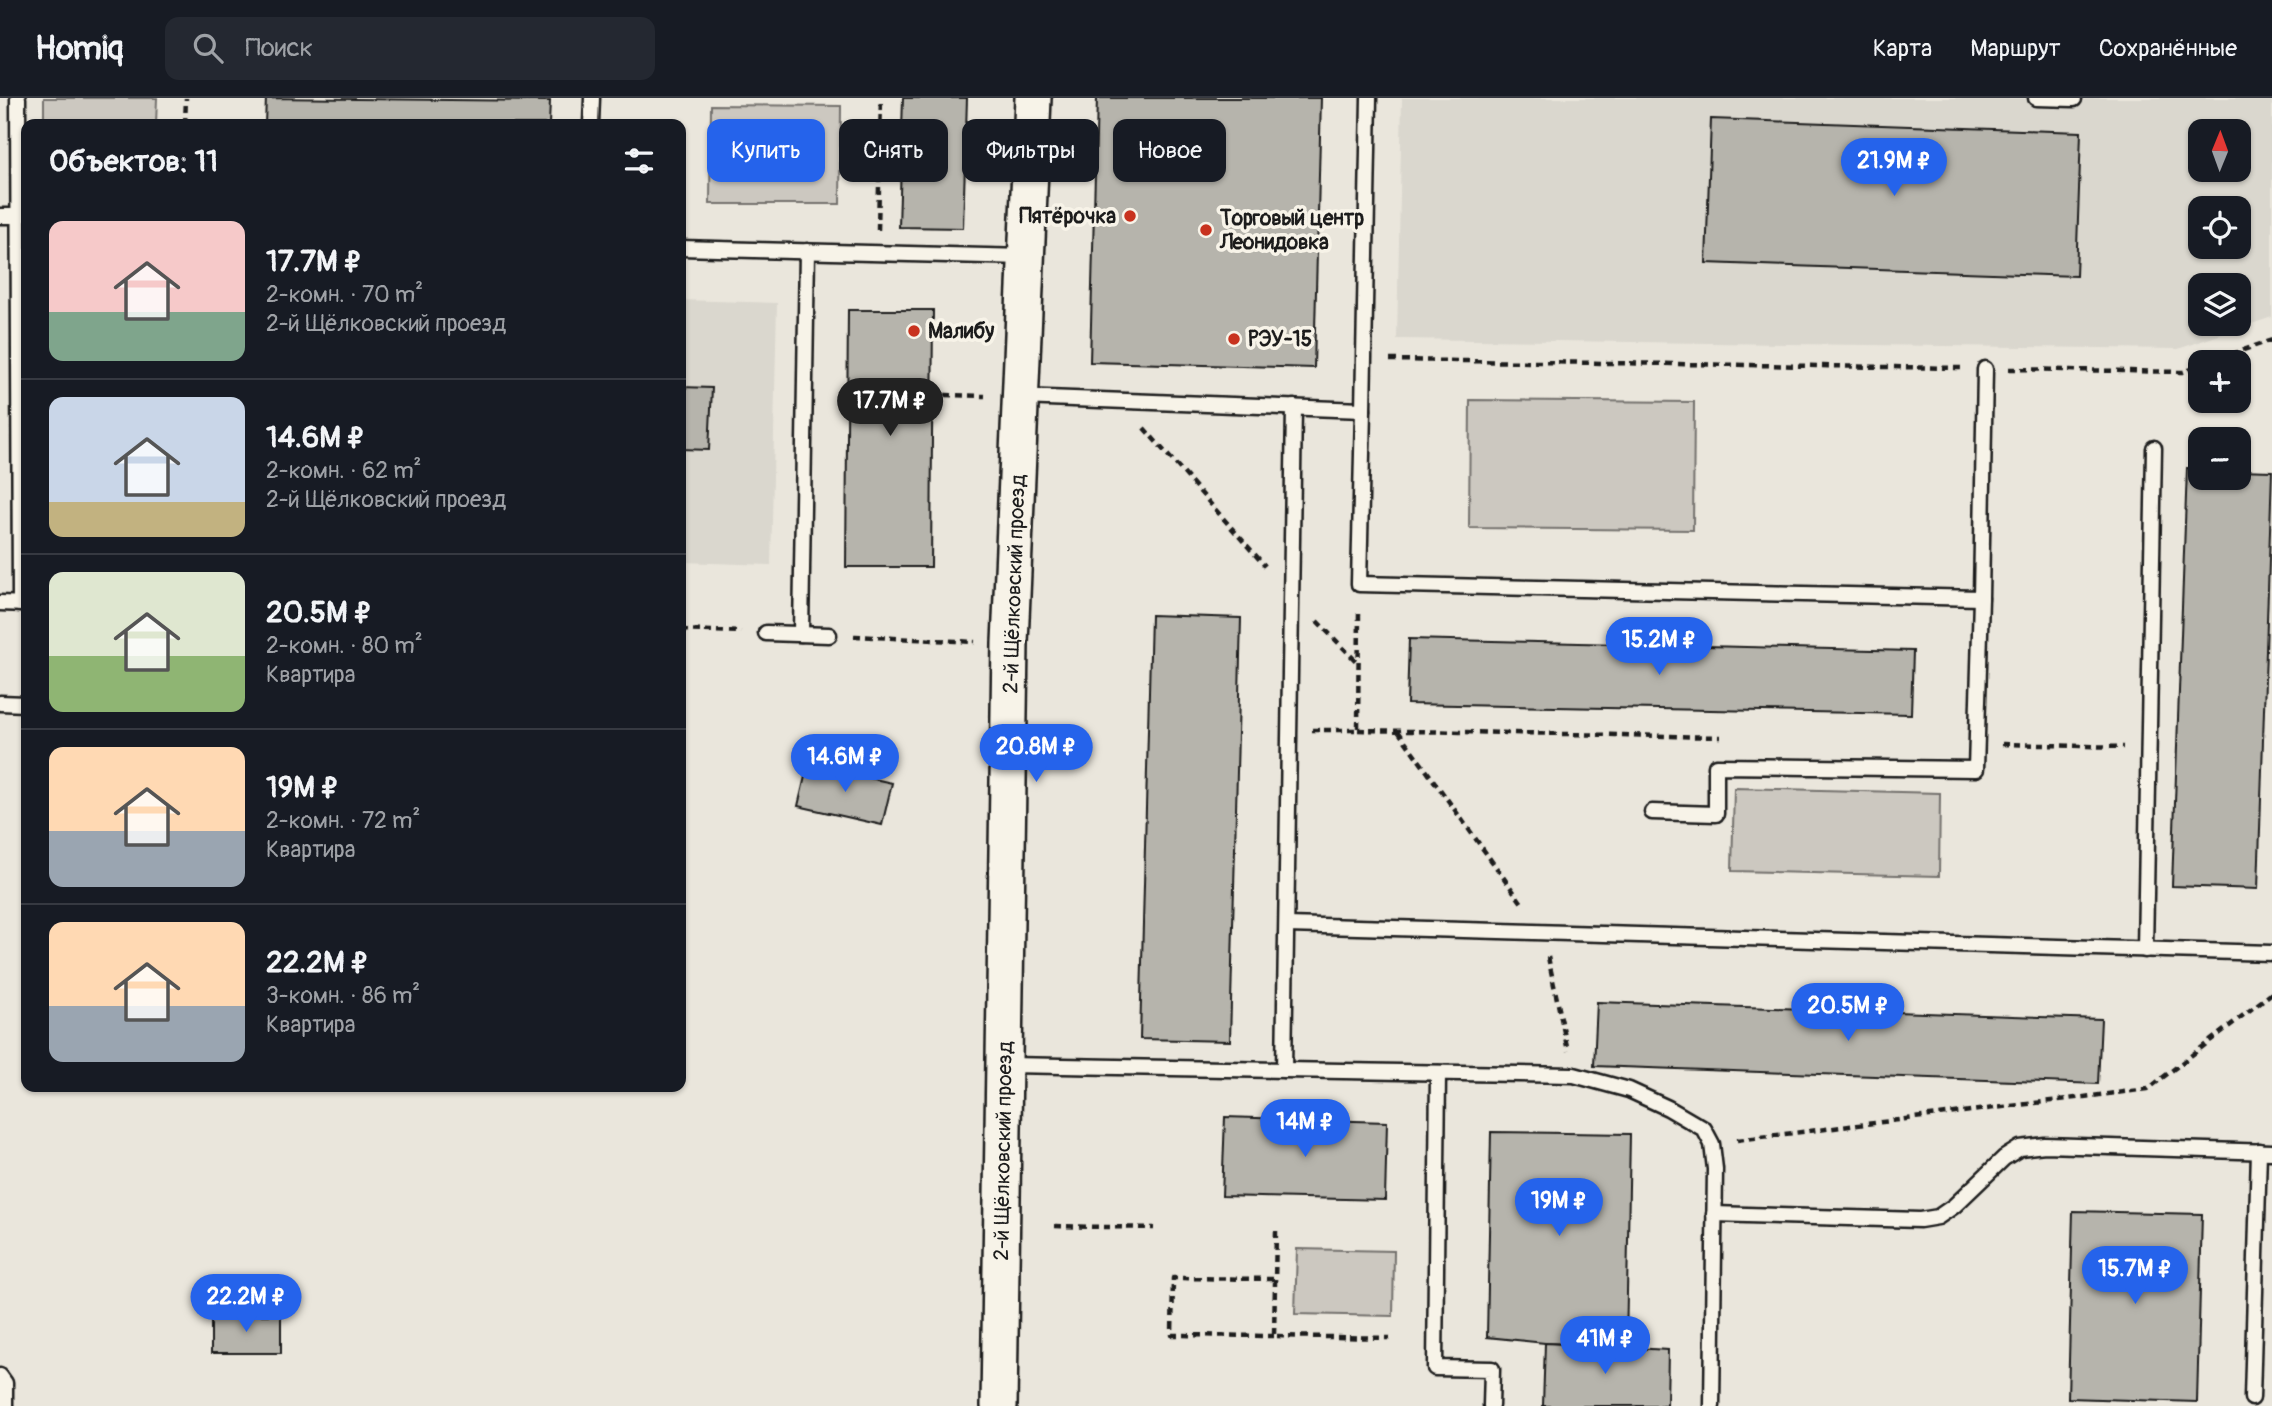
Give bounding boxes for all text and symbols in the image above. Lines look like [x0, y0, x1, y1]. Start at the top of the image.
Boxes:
search box [165, 17, 655, 80]
text: Homiq [35, 28, 123, 69]
icon: search [189, 29, 227, 67]
text: Поиск [245, 32, 313, 64]
text: Карта [1873, 34, 1932, 63]
text: Маршрут [1970, 34, 2061, 63]
text: Сохранённые [2099, 34, 2237, 63]
chip: Купить [707, 119, 825, 182]
chip: Снять [839, 119, 948, 182]
chip: Фильтры [962, 119, 1099, 182]
chip: Новое [1113, 119, 1226, 182]
north arrow [2188, 119, 2250, 182]
map controls [2188, 119, 2251, 490]
pin: 21.9M ₽ [1829, 139, 1959, 198]
icon: filters [620, 142, 658, 180]
text: Объектов: 11 [49, 143, 218, 180]
text: 21.9M ₽ [1857, 146, 1931, 175]
button: locate [2188, 196, 2251, 259]
place label: Пятёрочка [1019, 203, 1116, 230]
place label: Торговый центр Леонидовка [1219, 205, 1364, 256]
marker: Пятёрочка [1122, 208, 1138, 224]
marker: Торговый центр Леонидовка [1198, 222, 1214, 238]
text: 17.7M ₽ [266, 243, 362, 280]
icon: home [105, 249, 189, 333]
button: layers [2188, 273, 2251, 336]
text: 2-комн. · 70 m² [266, 280, 423, 309]
text: 2-й Щёлковский проезд [266, 309, 506, 338]
place label: Малибу [928, 318, 994, 345]
marker: Малибу [906, 323, 922, 339]
place label: РЭУ-15 [1248, 326, 1312, 353]
marker: РЭУ-15 [1226, 331, 1242, 347]
button: + [2188, 350, 2251, 413]
pin: 17.7M ₽ [825, 378, 955, 438]
text: 17.7M ₽ [853, 386, 927, 415]
text: 14.6M ₽ [266, 419, 365, 456]
icon: home [105, 425, 189, 509]
button: − [2188, 427, 2251, 490]
text: 2-комн. · 62 m² [266, 456, 421, 485]
street label: 2-й Щёлковский проезд [997, 474, 1032, 694]
text: 2-й Щёлковский проезд [266, 485, 506, 514]
text: 20.5M ₽ [266, 594, 372, 631]
icon: home [105, 600, 189, 684]
pin: 15.2M ₽ [1594, 618, 1724, 677]
text: 15.2M ₽ [1622, 625, 1696, 654]
text: 2-комн. · 80 m² [266, 631, 423, 660]
text: Квартира [266, 660, 355, 689]
pin: 20.8M ₽ [971, 724, 1101, 784]
text: 20.8M ₽ [996, 732, 1076, 761]
pin: 14.6M ₽ [780, 734, 910, 794]
text: 14.6M ₽ [807, 742, 883, 771]
text: 19M ₽ [266, 769, 339, 806]
icon: home [105, 775, 189, 859]
text: 2-комн. · 72 m² [266, 806, 420, 835]
text: Квартира [266, 835, 355, 864]
text: 22.2M ₽ [266, 944, 369, 981]
icon: home [105, 950, 189, 1034]
text: 3-комн. · 86 m² [266, 981, 420, 1010]
pin: 20.5M ₽ [1783, 984, 1913, 1043]
text: 20.5M ₽ [1807, 991, 1889, 1020]
text: Квартира [266, 1010, 355, 1039]
street label: 2-й Щёлковский проезд [988, 1041, 1019, 1261]
pin: 14M ₽ [1256, 1100, 1354, 1159]
text: 14M ₽ [1276, 1107, 1334, 1136]
pin: 19M ₽ [1510, 1178, 1608, 1238]
text: 19M ₽ [1531, 1186, 1587, 1215]
pin: 15.7M ₽ [2070, 1246, 2200, 1306]
text: 15.7M ₽ [2098, 1254, 2172, 1283]
pin: 22.2M ₽ [181, 1274, 311, 1334]
text: 22.2M ₽ [207, 1282, 285, 1311]
pin: 41M ₽ [1556, 1316, 1654, 1376]
text: 41M ₽ [1576, 1324, 1634, 1353]

